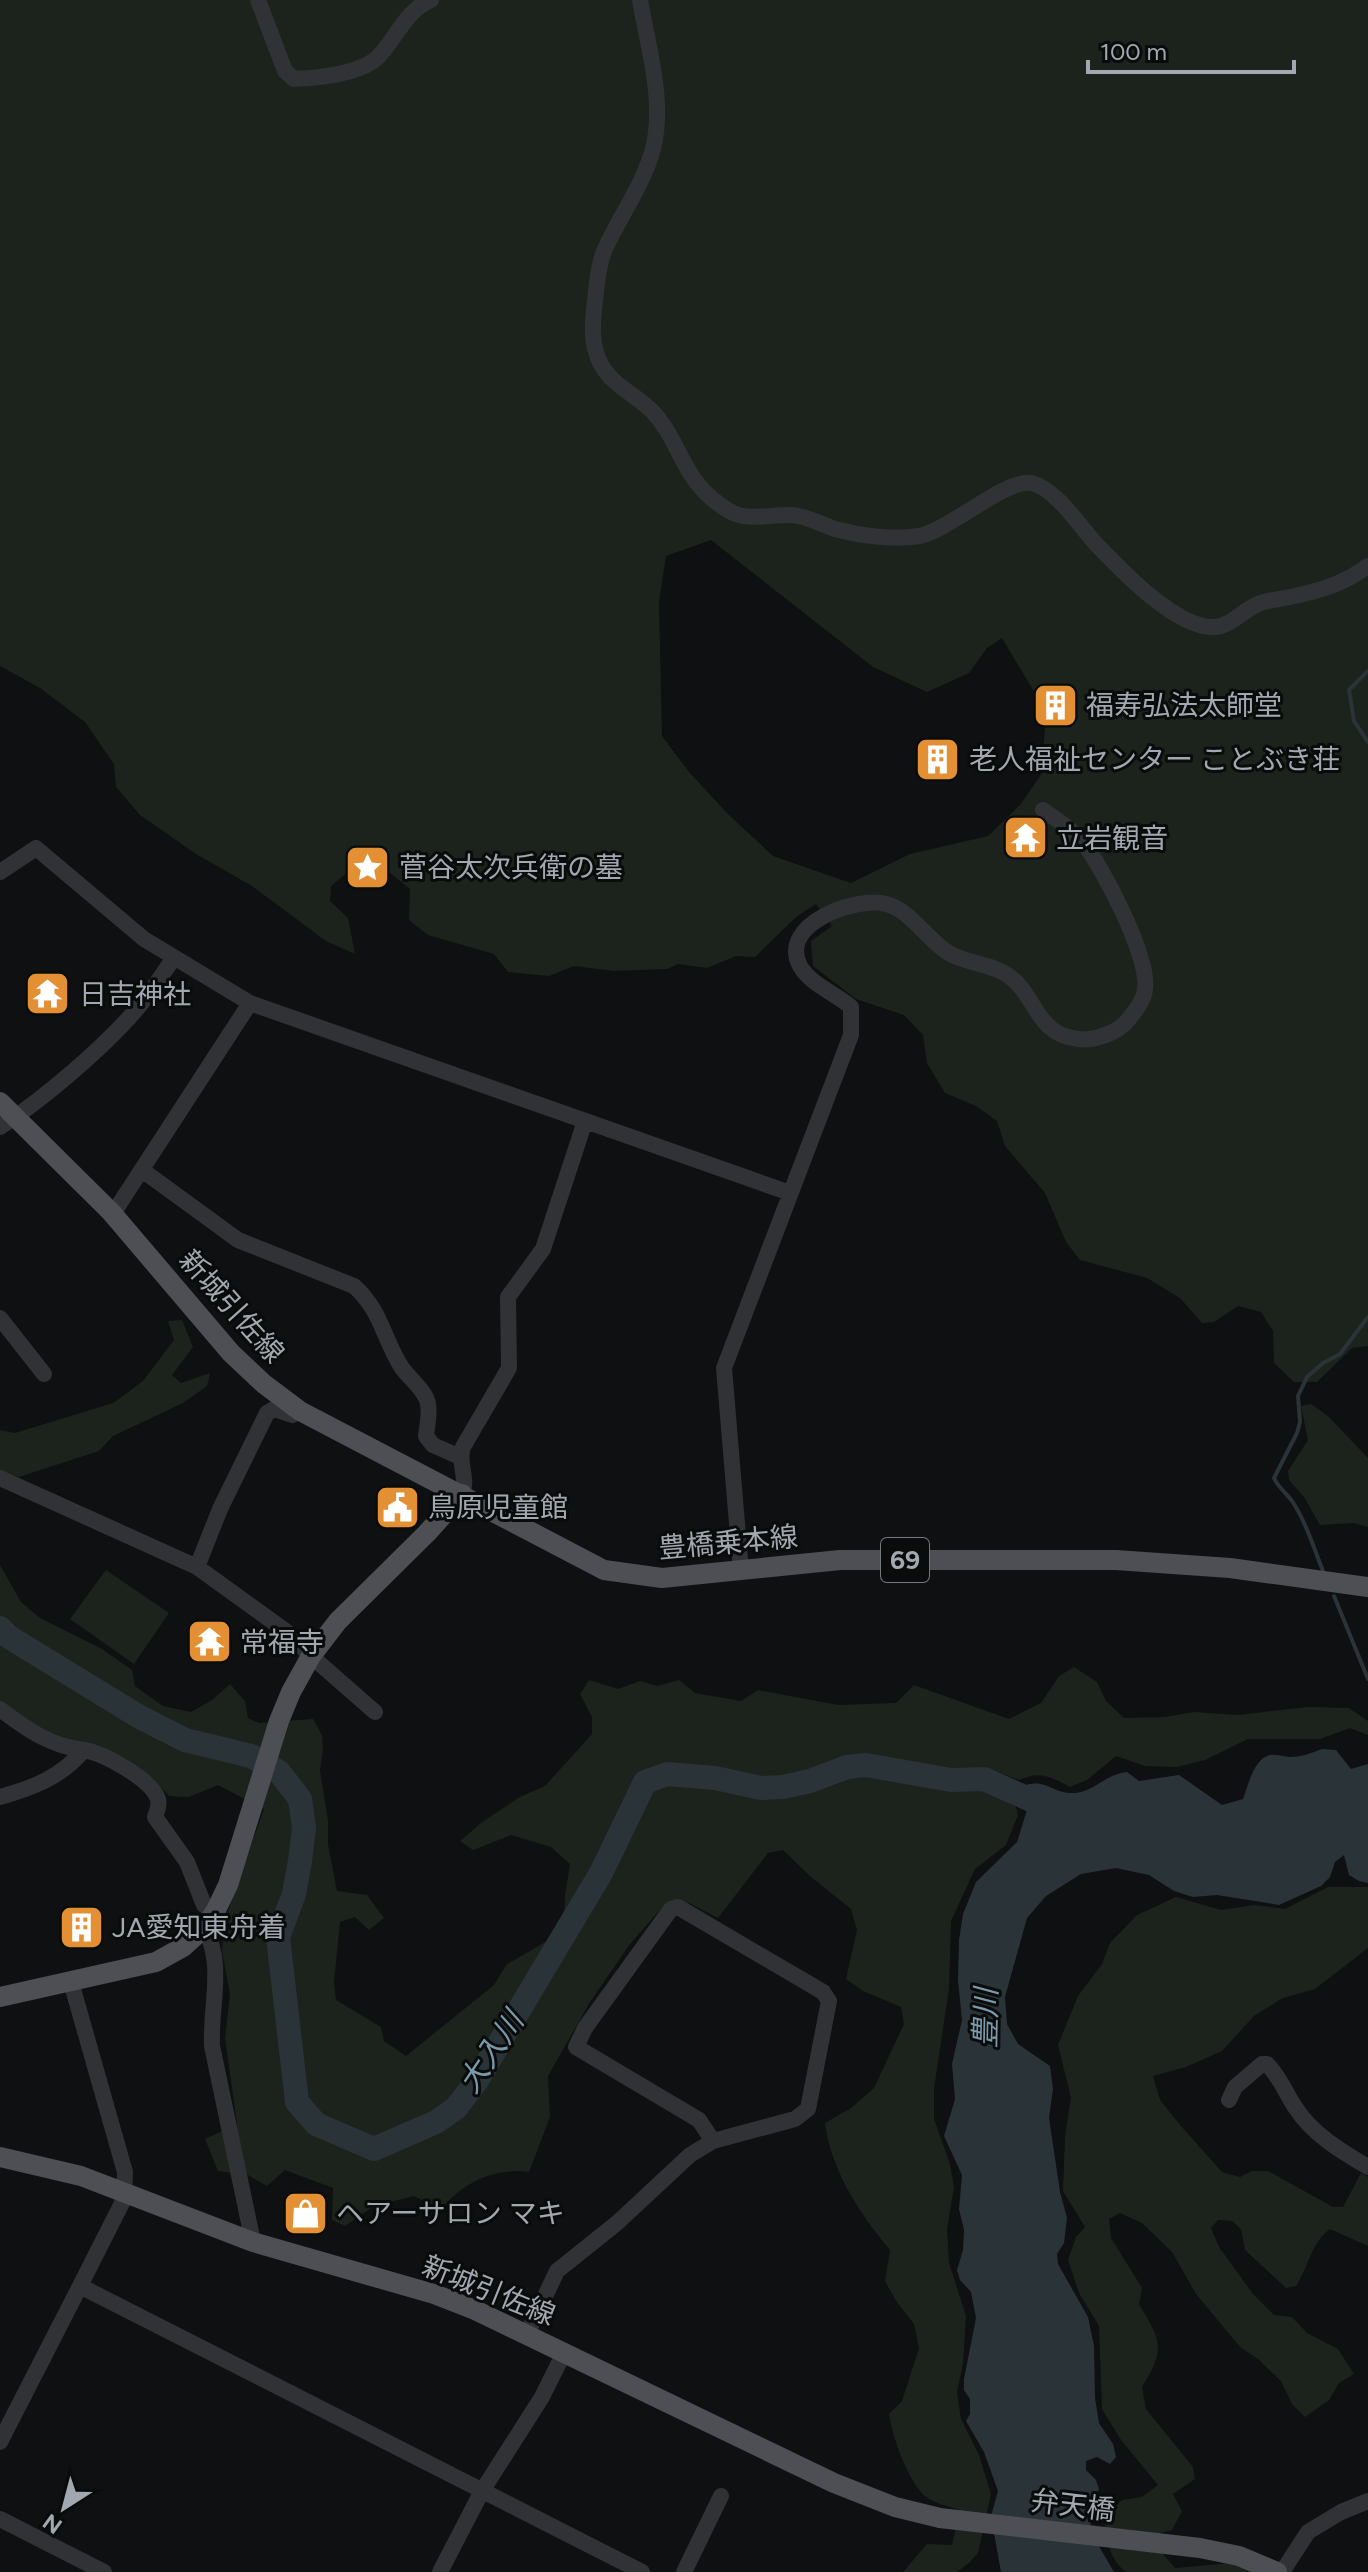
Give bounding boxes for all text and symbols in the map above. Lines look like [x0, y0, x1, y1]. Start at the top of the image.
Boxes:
scale bar [1088, 24, 1294, 74]
text: 100 m [1100, 37, 1167, 66]
building icon: 福寿弘法太師堂 [1031, 681, 1079, 729]
place label: 福寿弘法太師堂 [1086, 688, 1282, 722]
building icon: 老人福祉センター ことぶき荘 [914, 735, 962, 783]
place label: 老人福祉センター ことぶき荘 [969, 742, 1340, 776]
temple icon: 立岩観音 [1001, 814, 1049, 862]
place label: 立岩観音 [1056, 821, 1168, 855]
place icon: 菅谷太次兵衛の墓 [344, 843, 392, 891]
place label: 菅谷太次兵衛の墓 [399, 850, 623, 884]
temple icon: 日吉神社 [24, 970, 72, 1018]
place label: 日吉神社 [79, 977, 191, 1011]
street label: 新城引佐線 [173, 1243, 291, 1369]
public building icon: 鳥原児童館 [373, 1483, 421, 1531]
place label: 鳥原児童館 [428, 1490, 568, 1524]
street label: 豊橋乗本線 [657, 1519, 799, 1565]
road number: 69 [881, 1538, 929, 1582]
temple icon: 常福寺 [185, 1618, 233, 1666]
place label: 常福寺 [240, 1625, 324, 1659]
building icon: JA愛知東舟着 [57, 1903, 105, 1951]
place label: JA愛知東舟着 [112, 1910, 285, 1944]
water label: 豊川 [966, 1985, 1005, 2048]
water label: 大入川 [450, 2002, 533, 2099]
shop icon: ヘアーサロン マキ [281, 2189, 329, 2237]
place label: ヘアーサロン マキ [336, 2196, 565, 2230]
street label: 新城引佐線 [418, 2248, 560, 2332]
north arrow [24, 2468, 104, 2548]
street label: 弁天橋 [1029, 2483, 1117, 2527]
text: N [38, 2508, 67, 2540]

